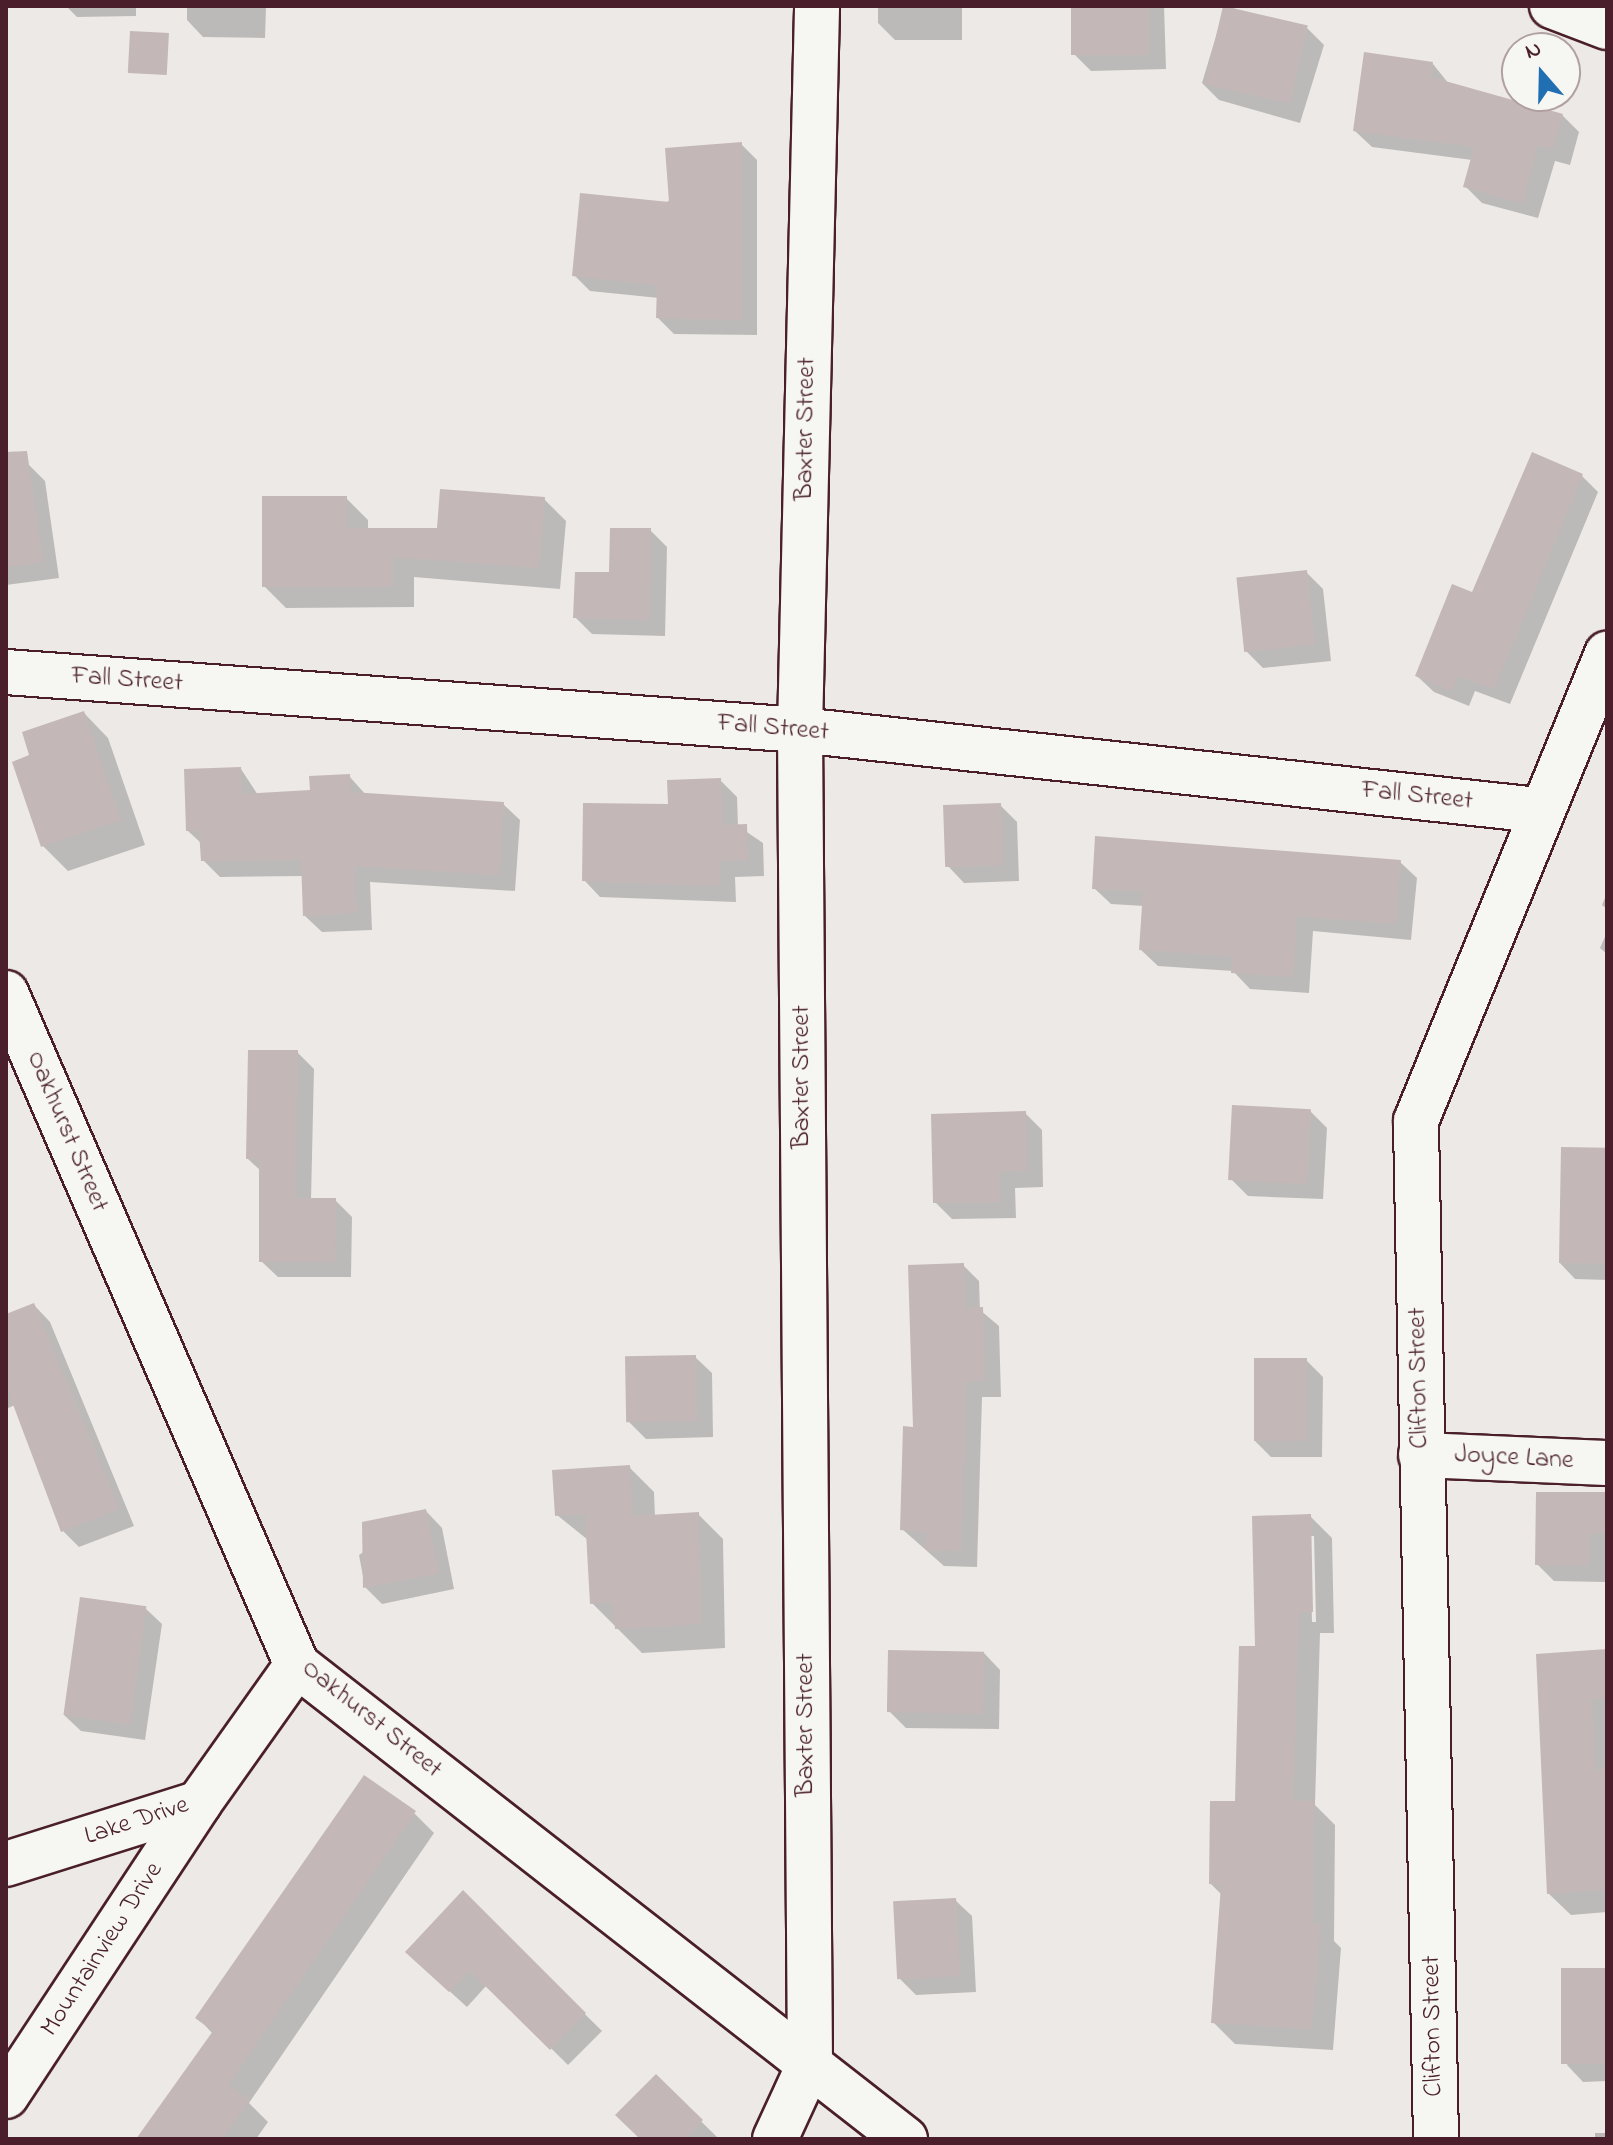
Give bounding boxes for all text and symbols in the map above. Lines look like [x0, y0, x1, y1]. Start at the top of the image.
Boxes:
north arrow [1501, 32, 1581, 112]
text: N [1521, 34, 1546, 69]
street label: Baxter Street [790, 357, 824, 501]
street label: Fall Street [70, 662, 184, 700]
street label: Fall Street [716, 709, 830, 749]
street label: Fall Street [1360, 776, 1474, 818]
street label: Baxter Street [787, 1005, 819, 1149]
street label: Oakhurst Street [18, 1047, 114, 1217]
street label: Clifton Street [1403, 1307, 1437, 1449]
street label: Joyce Lane [1454, 1440, 1574, 1478]
street label: Baxter Street [791, 1653, 823, 1797]
street label: Oakhurst Street [294, 1654, 448, 1786]
street label: Lake Drive [81, 1791, 193, 1853]
street label: Mountainview Drive [35, 1857, 171, 2043]
street label: Clifton Street [1417, 1955, 1451, 2097]

